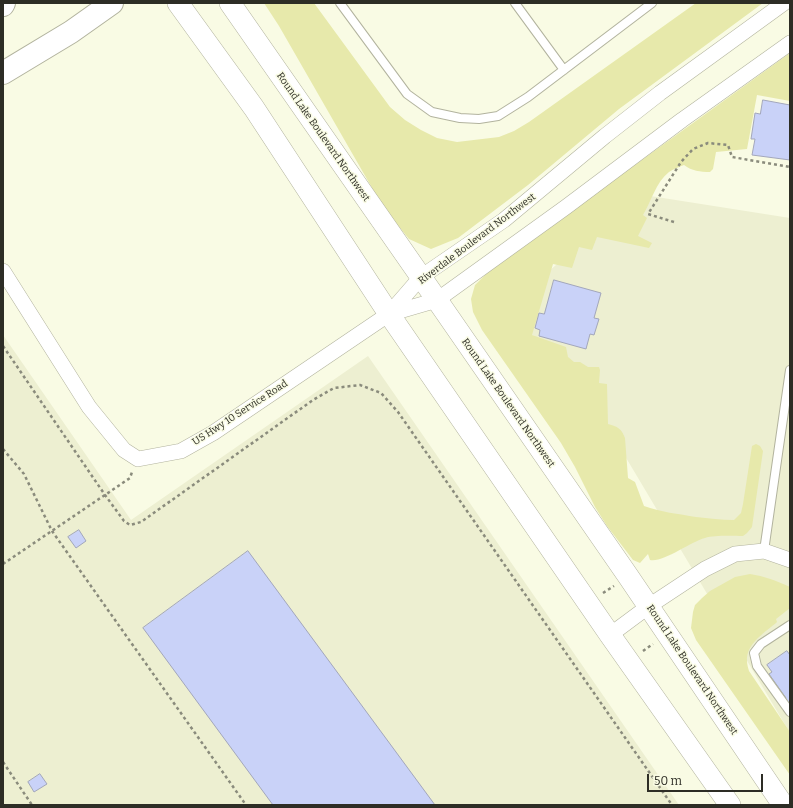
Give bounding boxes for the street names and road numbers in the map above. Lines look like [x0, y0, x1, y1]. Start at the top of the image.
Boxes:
street label: Round Lake Boulevard Northwest [274, 70, 372, 204]
street label: Riverdale Boulevard Northwest [416, 191, 538, 287]
street label: Round Lake Boulevard Northwest [459, 336, 557, 470]
street label: US Hwy 10 Service Road [190, 378, 290, 448]
street label: Round Lake Boulevard Northwest [644, 603, 740, 737]

